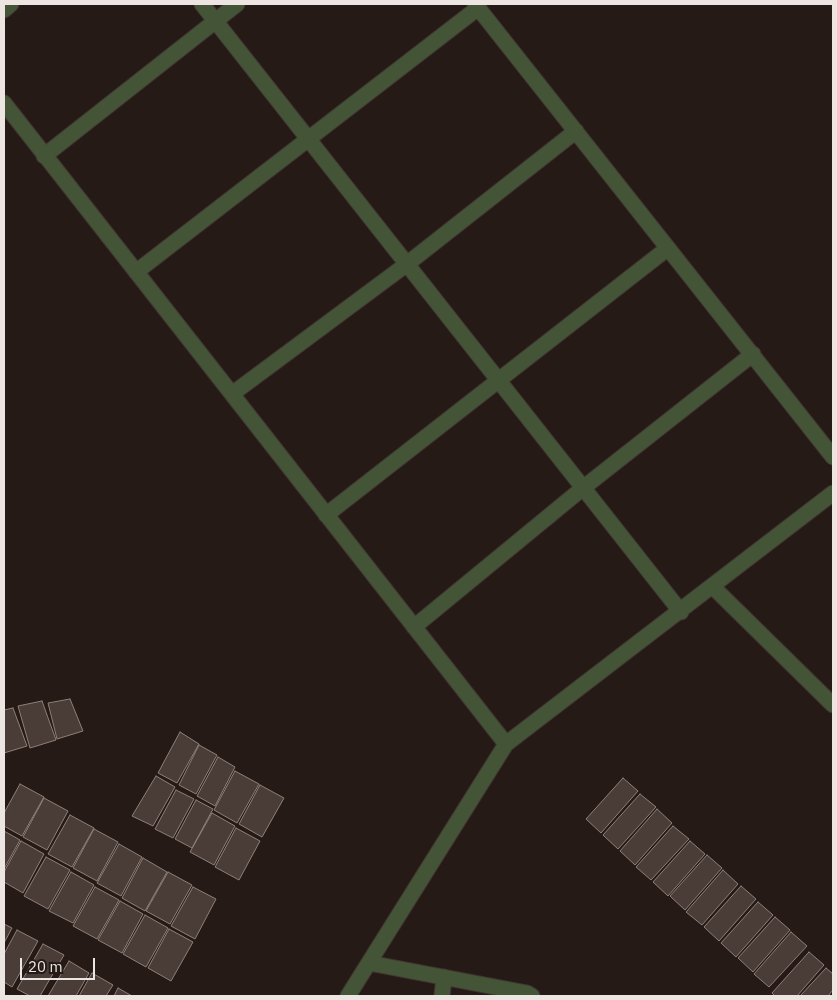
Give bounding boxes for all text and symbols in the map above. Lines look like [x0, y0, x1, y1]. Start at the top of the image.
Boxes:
scale bar [22, 948, 98, 980]
text: 20 m [28, 957, 63, 976]

